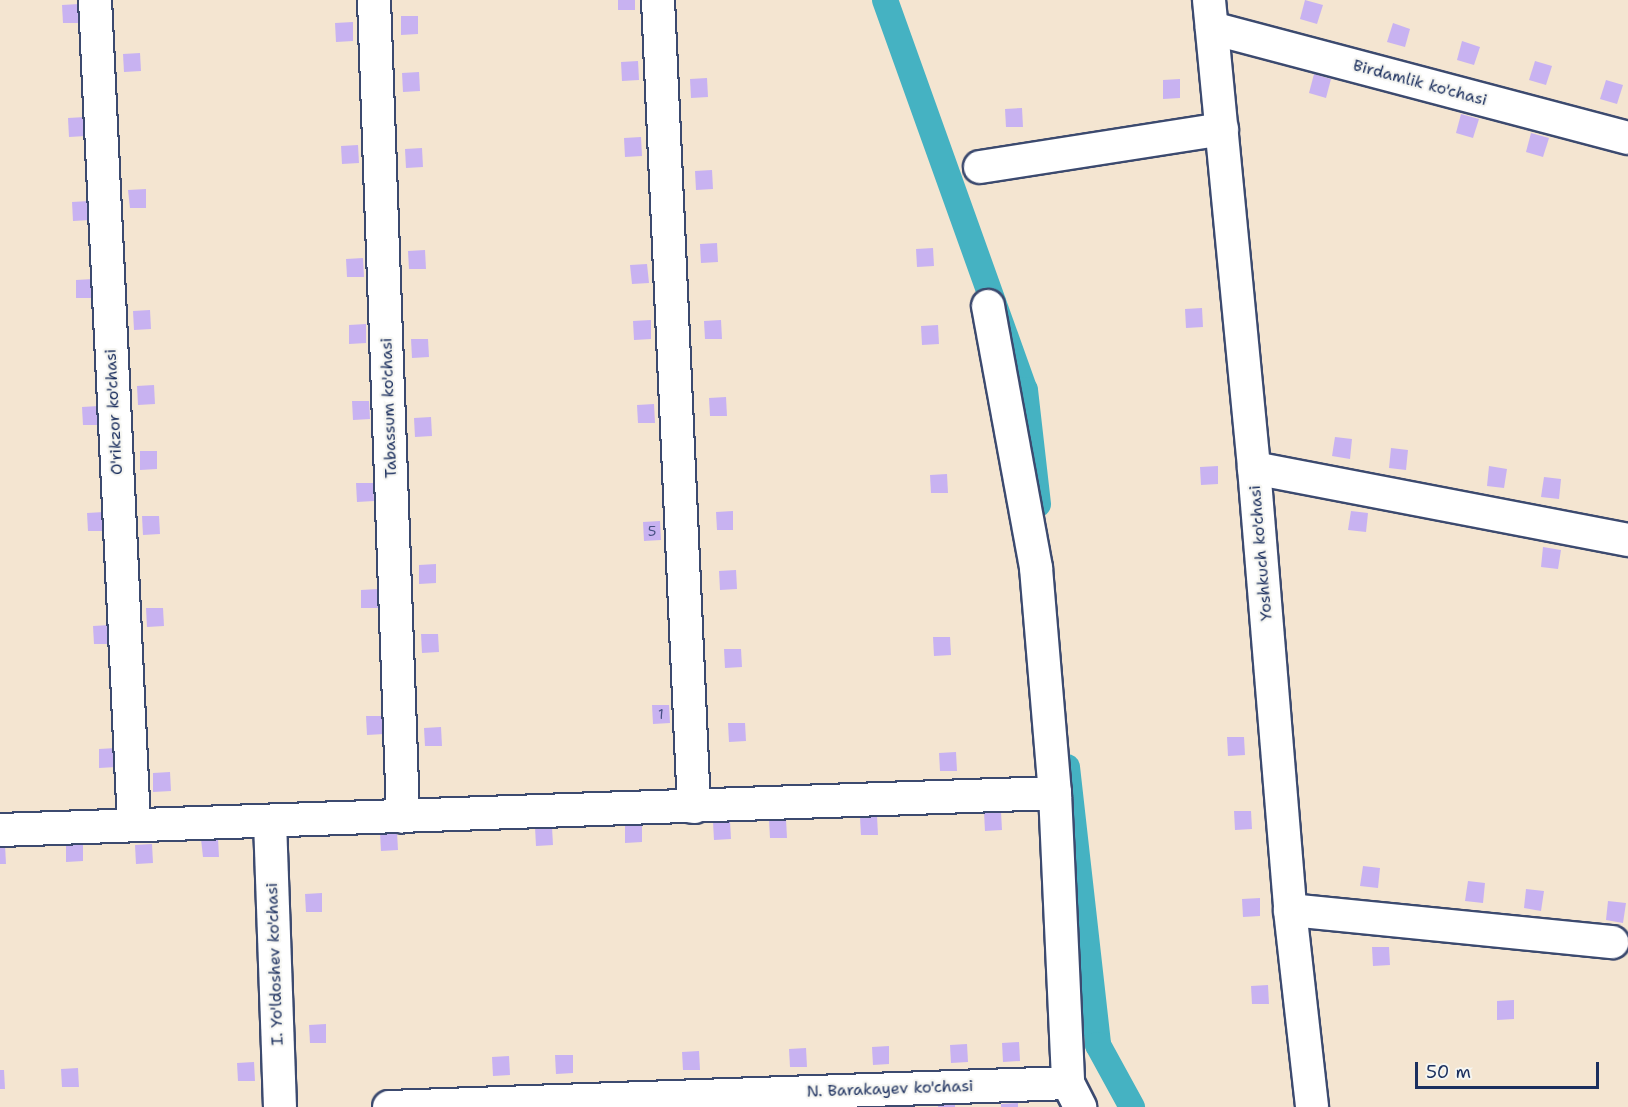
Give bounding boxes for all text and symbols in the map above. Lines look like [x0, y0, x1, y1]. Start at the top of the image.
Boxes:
street label: Birdamlik ko'chasi [1351, 56, 1489, 110]
street label: Tabassum ko'chasi [377, 337, 401, 479]
street label: O'rikzor ko'chasi [101, 348, 127, 476]
street label: Yoshkuch ko'chasi [1246, 484, 1276, 622]
house number: 5 [648, 523, 656, 539]
house number: 1 [658, 706, 664, 722]
street label: I. Yo'ldoshev ko'chasi [263, 882, 287, 1046]
scale bar [1418, 1050, 1602, 1088]
text: 50 m [1426, 1060, 1471, 1084]
street label: N. Barakayev ko'chasi [806, 1076, 974, 1102]

